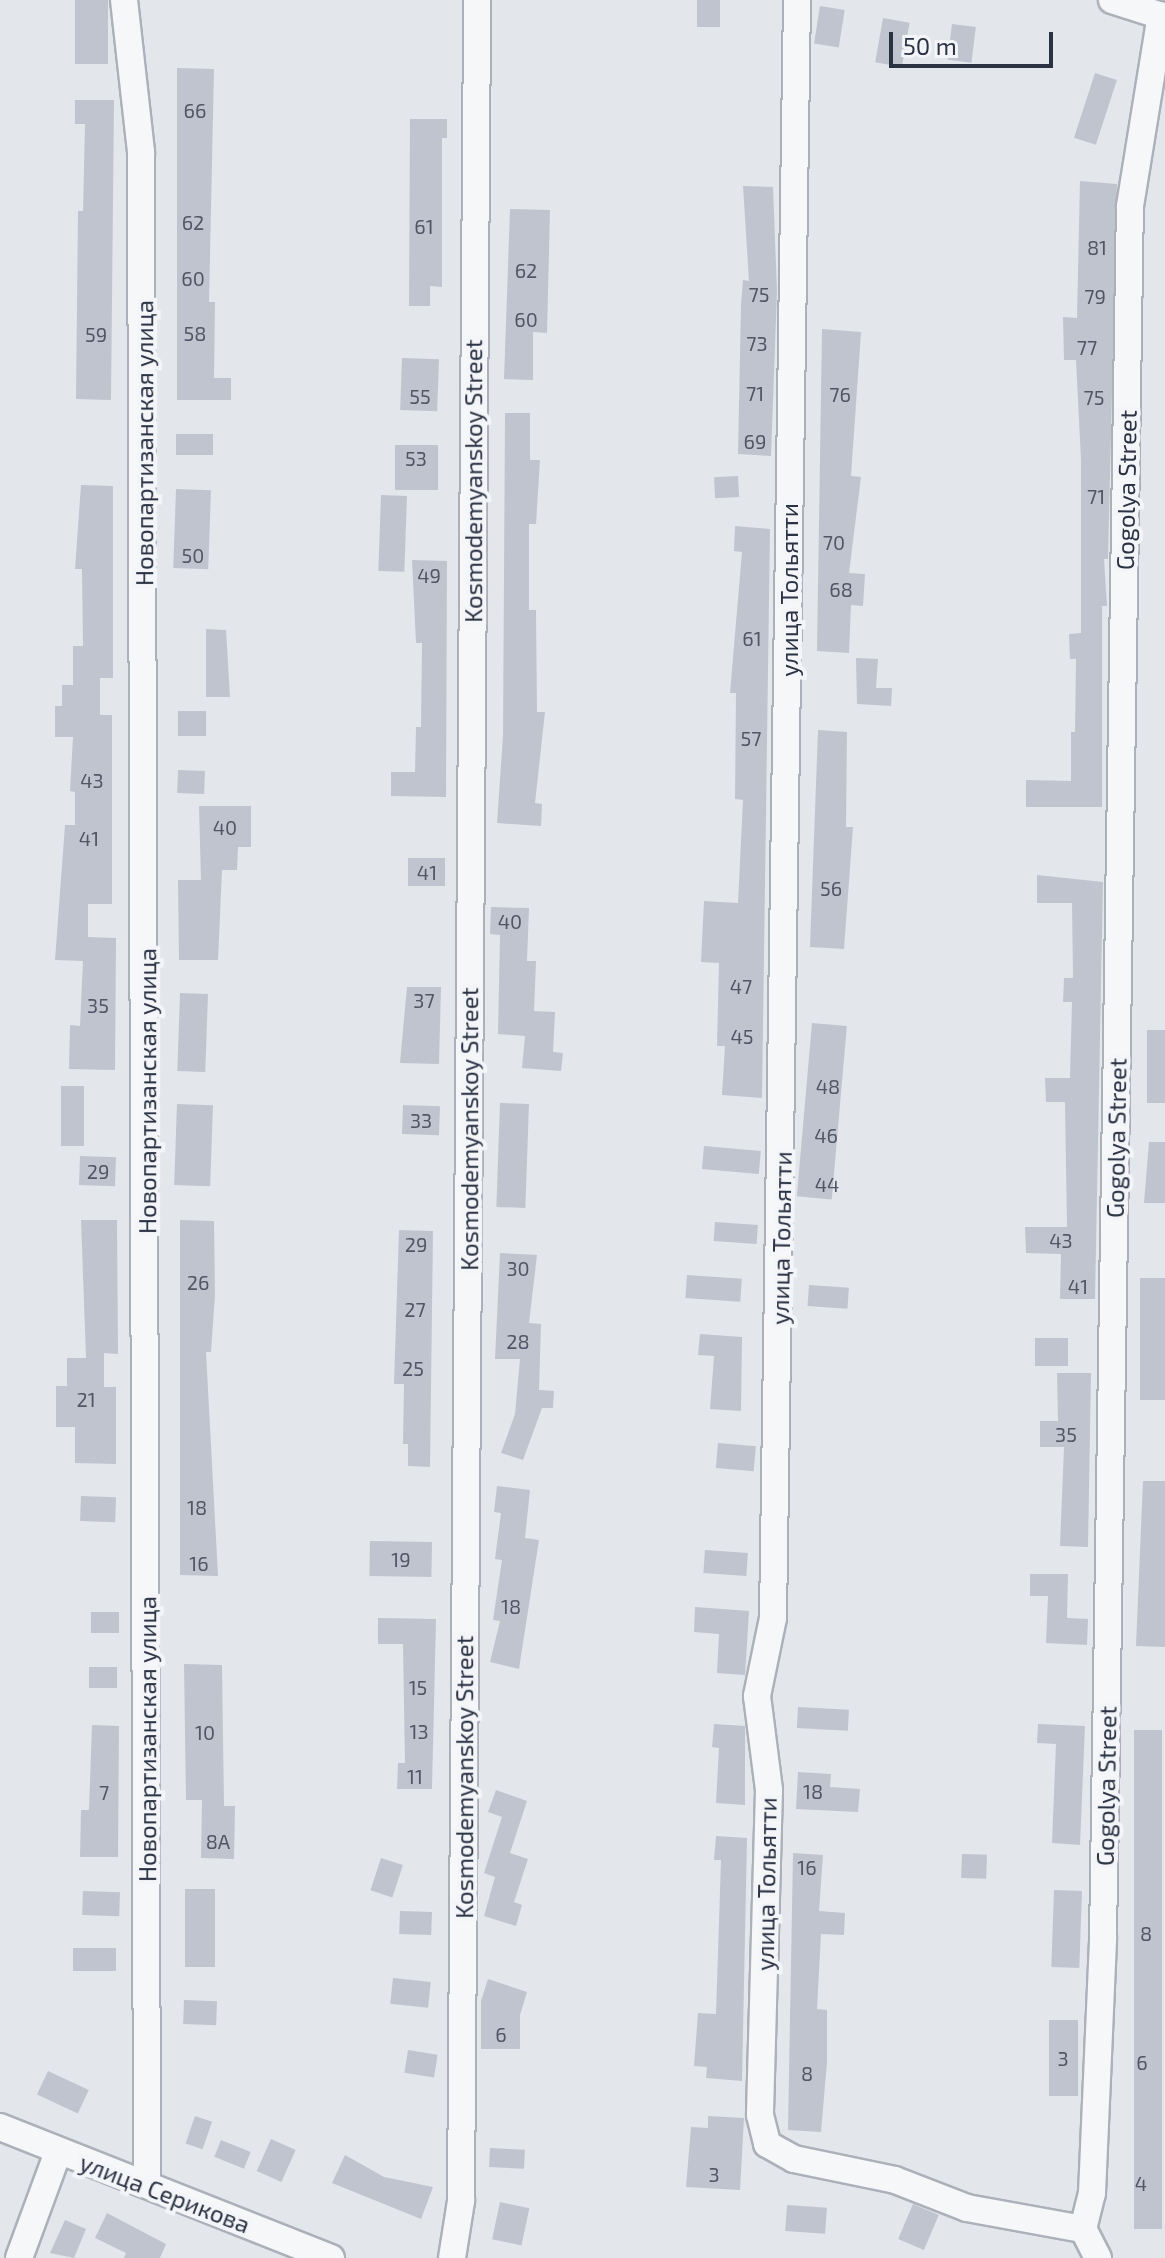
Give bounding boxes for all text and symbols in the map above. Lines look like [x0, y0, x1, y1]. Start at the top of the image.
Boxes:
scale bar [893, 16, 1057, 66]
text: 50 m [903, 31, 957, 60]
house number: 66 [184, 98, 206, 122]
house number: 62 [182, 210, 204, 234]
house number: 61 [414, 214, 434, 238]
house number: 81 [1087, 235, 1107, 259]
house number: 62 [515, 258, 537, 282]
house number: 60 [181, 266, 205, 290]
house number: 75 [749, 282, 769, 306]
house number: 79 [1084, 284, 1106, 308]
street label: Новопартизанская улица [130, 300, 158, 586]
house number: 60 [514, 307, 538, 331]
house number: 58 [184, 321, 206, 345]
house number: 59 [85, 322, 107, 346]
house number: 73 [746, 331, 768, 355]
house number: 77 [1077, 335, 1097, 359]
street label: Kosmodemyanskoy Street [459, 339, 487, 623]
house number: 71 [746, 381, 764, 405]
house number: 76 [829, 382, 851, 406]
house number: 55 [409, 384, 431, 408]
house number: 75 [1084, 385, 1104, 409]
street label: Gogolya Street [1110, 410, 1142, 570]
house number: 69 [744, 429, 766, 453]
house number: 53 [405, 446, 427, 470]
house number: 71 [1087, 484, 1105, 508]
street label: улица Тольятти [775, 503, 803, 677]
house number: 70 [823, 530, 845, 554]
house number: 50 [182, 543, 204, 567]
house number: 49 [417, 563, 441, 587]
house number: 68 [829, 577, 853, 601]
house number: 61 [742, 626, 762, 650]
house number: 57 [741, 726, 761, 750]
house number: 43 [80, 768, 104, 792]
house number: 40 [213, 815, 237, 839]
house number: 41 [79, 826, 99, 850]
house number: 41 [417, 860, 437, 884]
house number: 56 [820, 876, 842, 900]
house number: 40 [498, 909, 522, 933]
street label: Новопартизанская улица [133, 948, 161, 1234]
house number: 47 [730, 974, 752, 998]
street label: Kosmodemyanskoy Street [455, 987, 483, 1271]
house number: 37 [413, 988, 435, 1012]
house number: 35 [87, 993, 109, 1017]
house number: 45 [730, 1024, 754, 1048]
street label: Gogolya Street [1100, 1058, 1132, 1218]
house number: 48 [816, 1074, 840, 1098]
house number: 33 [410, 1108, 432, 1132]
house number: 46 [814, 1123, 838, 1147]
street label: улица Тольятти [765, 1151, 797, 1325]
house number: 29 [87, 1159, 109, 1183]
house number: 44 [815, 1172, 839, 1196]
house number: 43 [1049, 1228, 1073, 1252]
house number: 29 [405, 1232, 427, 1256]
house number: 30 [506, 1256, 530, 1280]
house number: 26 [187, 1270, 209, 1294]
house number: 41 [1068, 1274, 1088, 1298]
house number: 27 [404, 1297, 426, 1321]
house number: 28 [506, 1329, 530, 1353]
house number: 25 [402, 1356, 424, 1380]
house number: 21 [76, 1387, 96, 1411]
house number: 35 [1055, 1422, 1077, 1446]
house number: 18 [187, 1495, 207, 1519]
house number: 19 [391, 1547, 411, 1571]
house number: 16 [189, 1551, 209, 1575]
house number: 18 [501, 1594, 521, 1618]
street label: Новопартизанская улица [133, 1596, 161, 1882]
street label: Kosmodemyanskoy Street [450, 1635, 478, 1919]
house number: 15 [409, 1675, 427, 1699]
street label: Gogolya Street [1090, 1706, 1122, 1866]
house number: 13 [409, 1719, 429, 1743]
house number: 10 [195, 1720, 215, 1744]
house number: 11 [407, 1764, 423, 1788]
house number: 18 [803, 1779, 823, 1803]
house number: 7 [99, 1780, 109, 1804]
street label: улица Тольятти [750, 1797, 782, 1971]
house number: 8А [206, 1829, 230, 1853]
house number: 16 [797, 1855, 817, 1879]
house number: 8 [1140, 1921, 1152, 1945]
house number: 6 [495, 2022, 507, 2046]
house number: 3 [1057, 2046, 1069, 2070]
house number: 6 [1136, 2050, 1148, 2074]
house number: 8 [801, 2061, 813, 2085]
street label: улица Серикова [76, 2147, 254, 2239]
house number: 3 [708, 2162, 720, 2186]
house number: 4 [1135, 2171, 1147, 2195]

